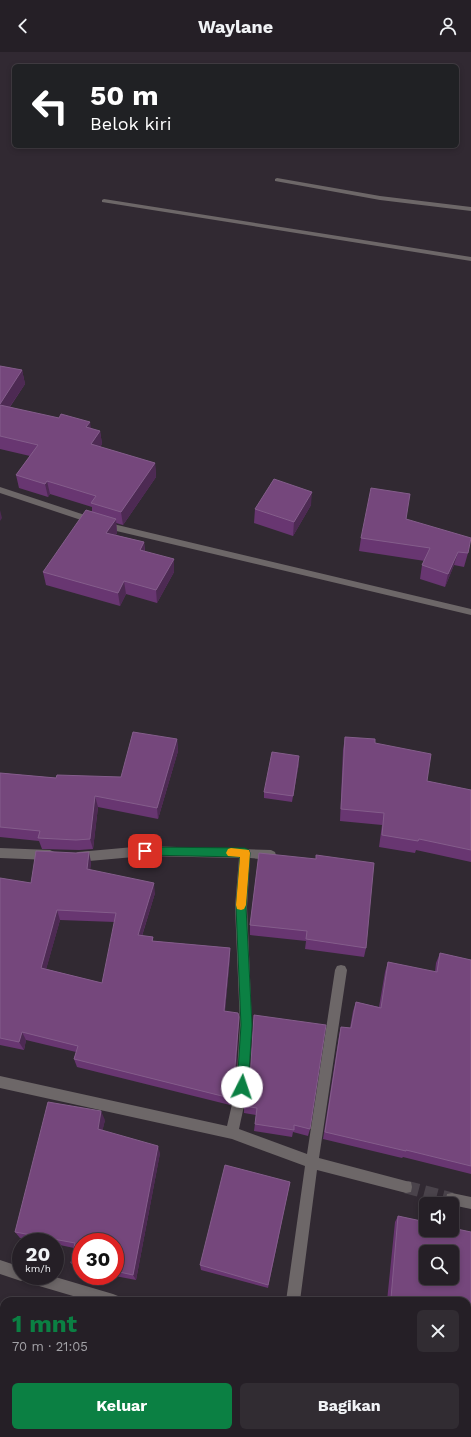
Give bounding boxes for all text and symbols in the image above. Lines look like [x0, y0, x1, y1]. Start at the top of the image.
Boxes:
icon: back [12, 15, 34, 37]
icon: person [437, 15, 459, 37]
text: Waylane [198, 16, 273, 37]
text: 50 m [90, 79, 159, 112]
icon: left [24, 80, 76, 132]
text: Belok kiri [90, 113, 172, 134]
pin [128, 834, 162, 868]
icon: arrive [134, 840, 156, 862]
position arrow [221, 1066, 263, 1108]
map controls [419, 1197, 459, 1285]
button: sound [419, 1197, 459, 1237]
speed limit sign: 30 [72, 1233, 124, 1285]
text: 20 [26, 1242, 50, 1266]
button: search [419, 1245, 459, 1285]
text: km/h [25, 1263, 51, 1274]
text: 1 mnt [12, 1310, 77, 1338]
button: close [417, 1310, 459, 1352]
text: 70 m · 21:05 [12, 1339, 88, 1354]
button: Keluar [12, 1383, 232, 1429]
button: Bagikan [240, 1383, 459, 1429]

